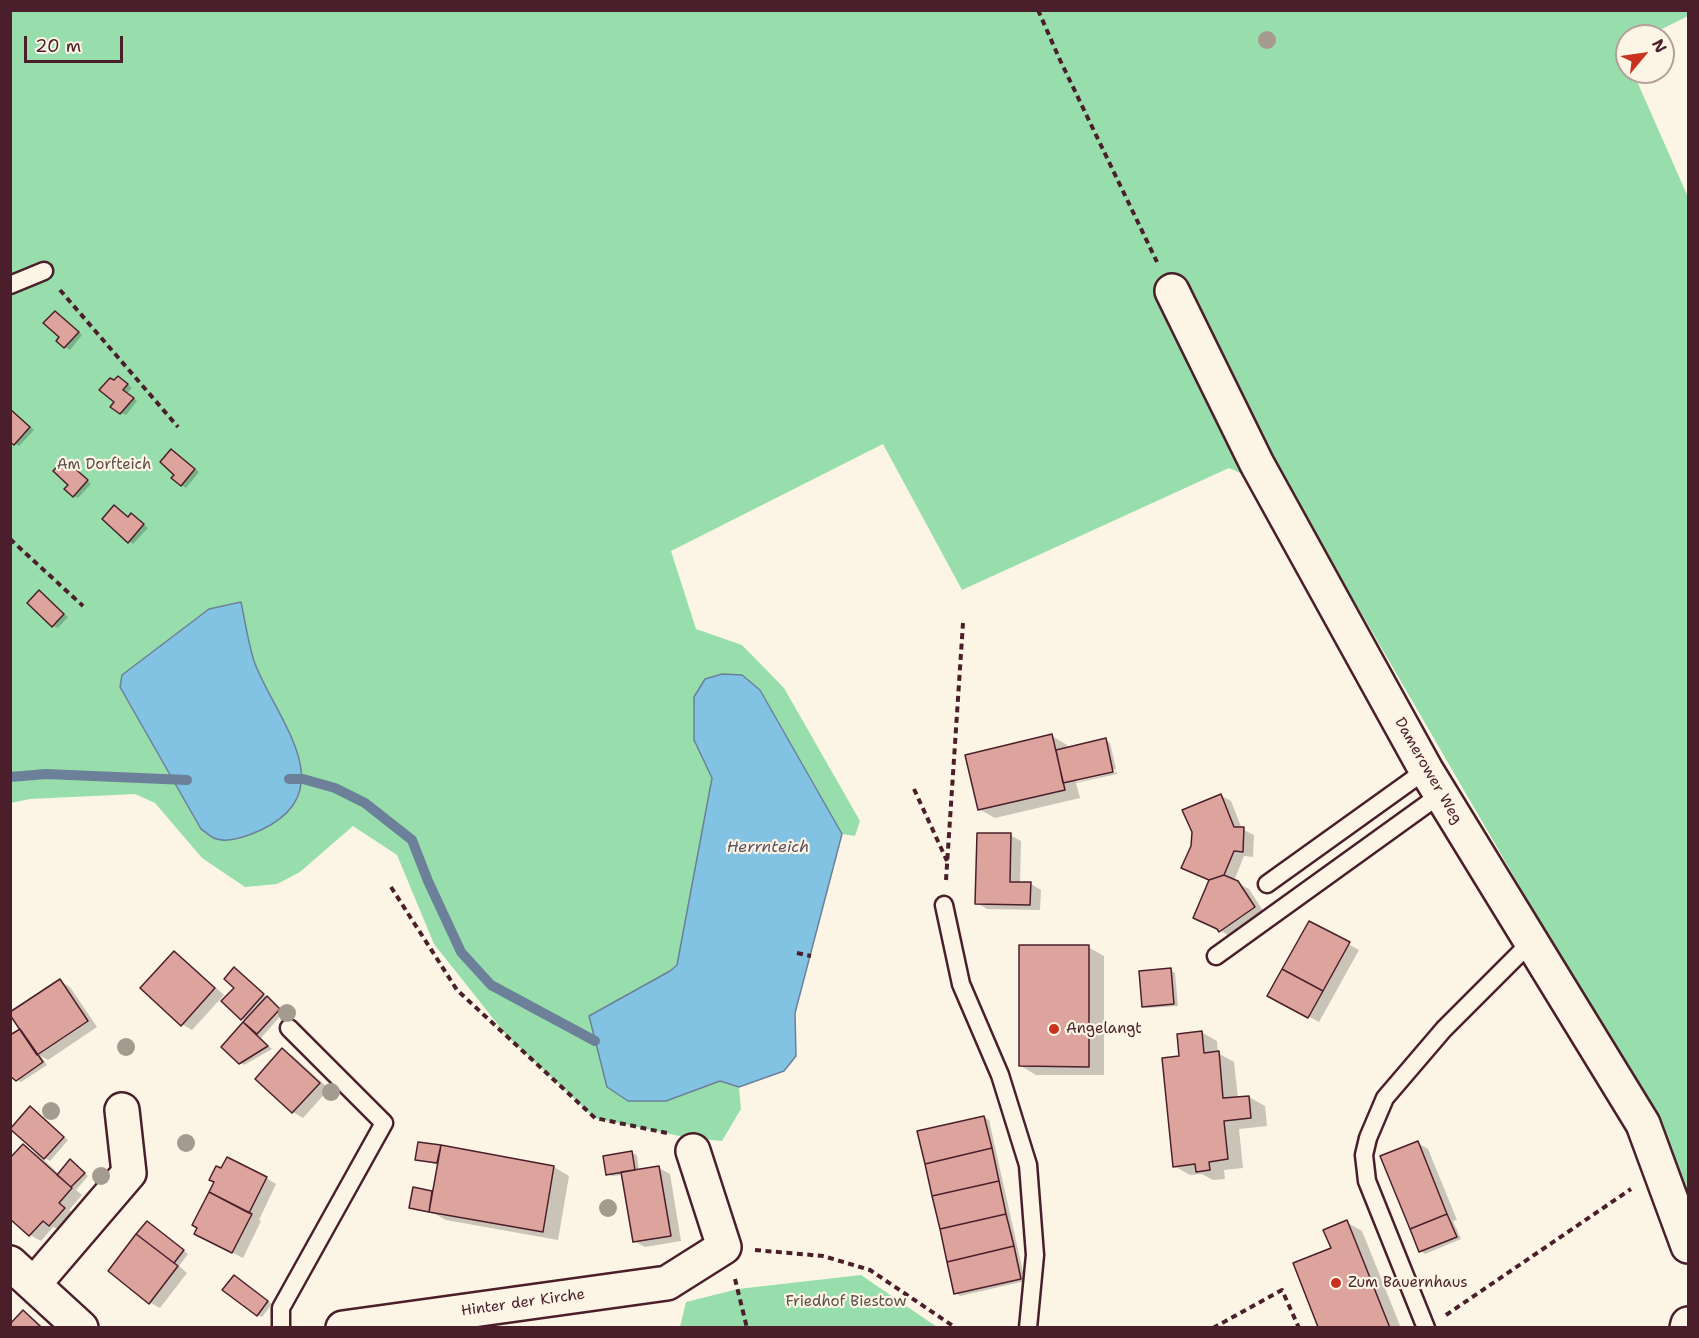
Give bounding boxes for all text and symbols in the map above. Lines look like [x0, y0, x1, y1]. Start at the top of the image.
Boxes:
scale bar [27, 24, 126, 62]
north arrow [1615, 24, 1675, 84]
text: 20 m [35, 34, 81, 58]
text: N [1647, 35, 1672, 57]
park label: Am Dorfteich [57, 456, 151, 474]
street label: Damerower Weg [1390, 715, 1466, 827]
water label: Herrnteich [727, 838, 809, 858]
place label: Angelangt [1066, 1020, 1142, 1038]
marker: Angelangt [1047, 1022, 1061, 1036]
place label: Zum Bauernhaus [1348, 1274, 1468, 1292]
marker: Zum Bauernhaus [1329, 1276, 1343, 1290]
street label: Hinter der Kirche [460, 1285, 586, 1321]
park label: Friedhof Biestow [785, 1293, 907, 1311]

